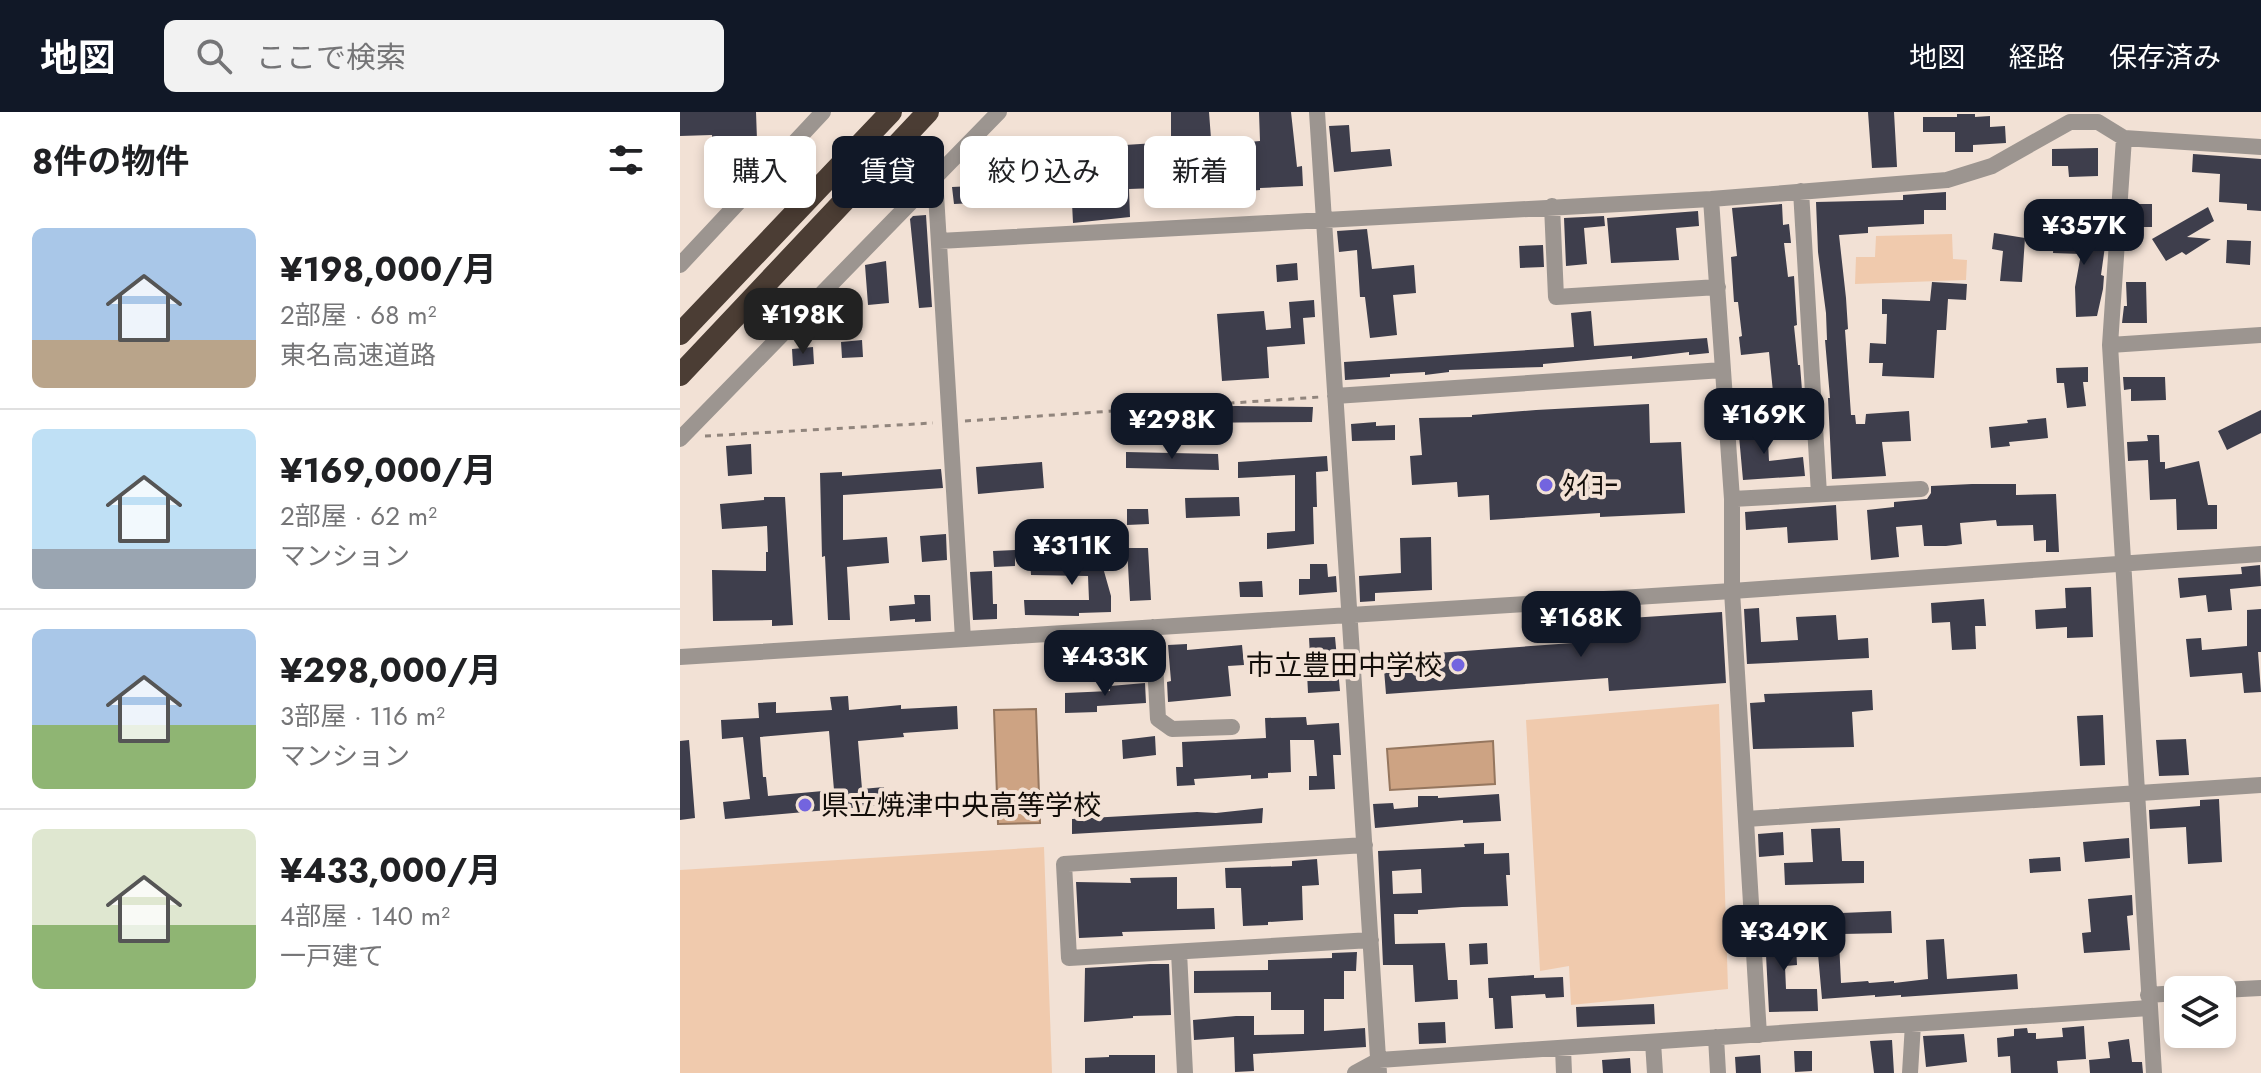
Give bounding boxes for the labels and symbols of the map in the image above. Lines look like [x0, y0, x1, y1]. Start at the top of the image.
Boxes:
pin: ¥357K [2028, 199, 2140, 267]
pin: ¥198K [747, 288, 859, 356]
pin: ¥169K [1708, 388, 1820, 456]
pin: ¥298K [1116, 393, 1228, 461]
place label: ﾀｲﾖｰ [1562, 465, 1618, 506]
marker: ﾀｲﾖｰ [1537, 476, 1555, 494]
pin: ¥311K [1016, 519, 1128, 587]
pin: ¥168K [1525, 591, 1637, 659]
pin: ¥433K [1049, 630, 1161, 698]
place label: 市立豊田中学校 [1246, 645, 1442, 686]
marker: 市立豊田中学校 [1449, 656, 1467, 674]
place label: 県立焼津中央高等学校 [821, 785, 1101, 826]
marker: 県立焼津中央高等学校 [796, 796, 814, 814]
pin: ¥349K [1728, 905, 1840, 973]

